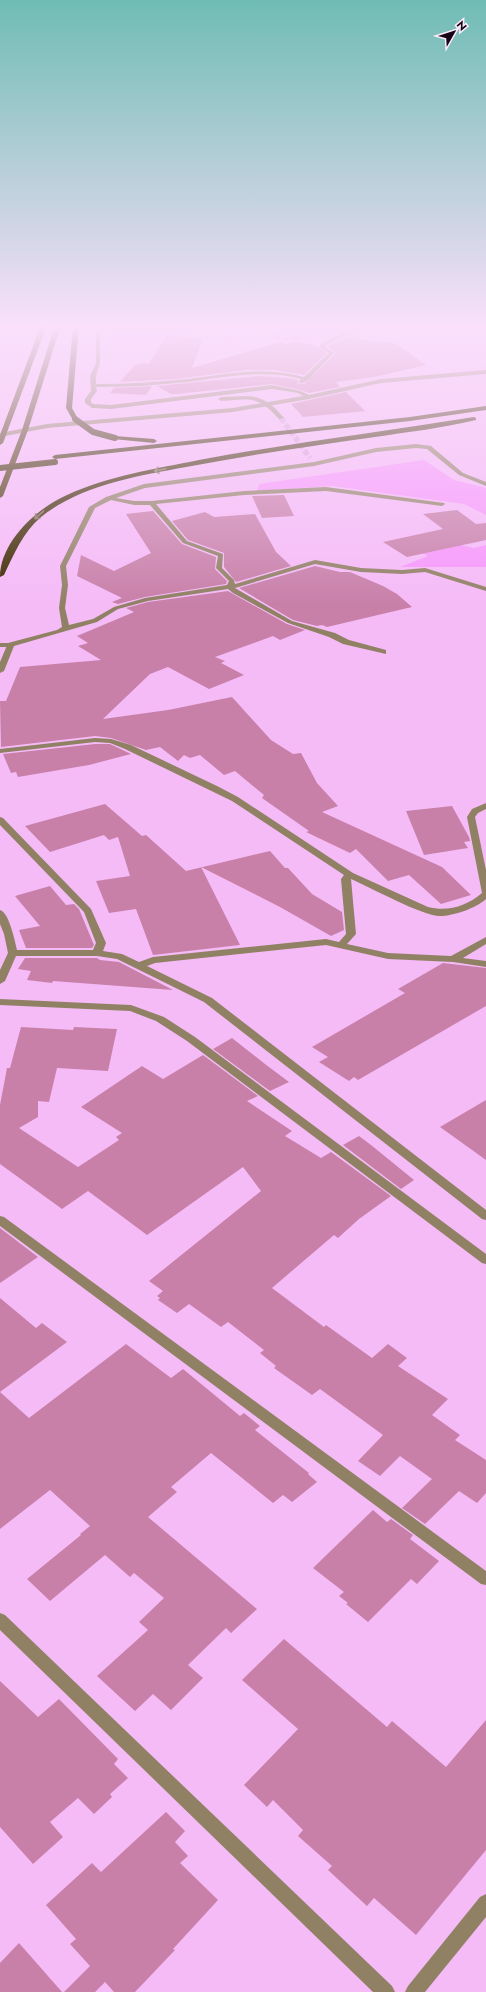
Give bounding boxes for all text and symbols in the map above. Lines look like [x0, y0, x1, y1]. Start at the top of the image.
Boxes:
north arrow [434, 12, 474, 52]
text: N [453, 17, 471, 34]
one-way arrow [154, 467, 167, 475]
one-way arrow [34, 511, 44, 520]

